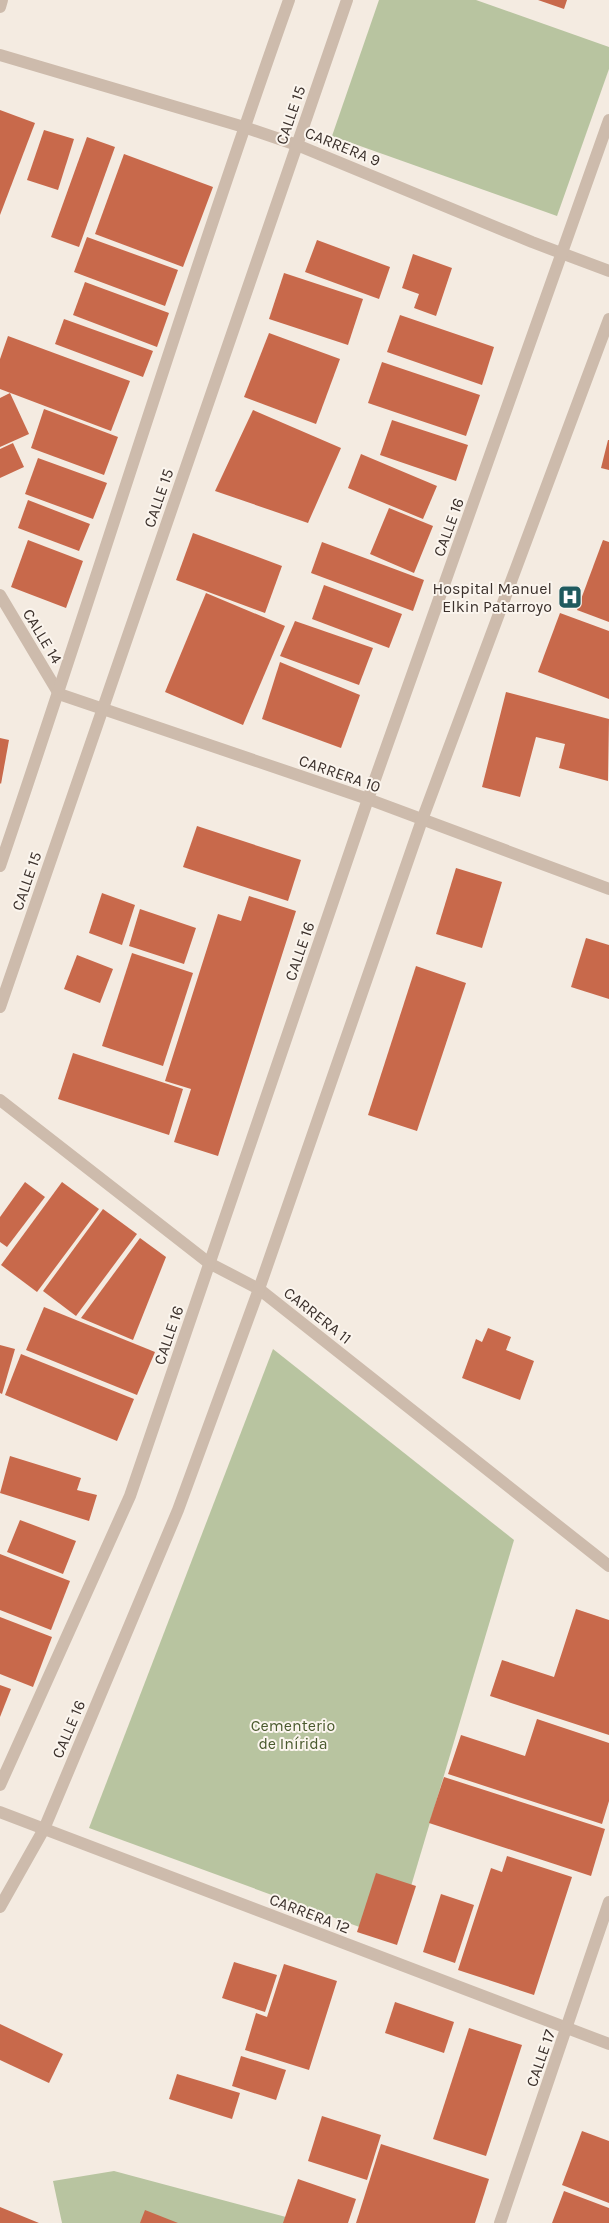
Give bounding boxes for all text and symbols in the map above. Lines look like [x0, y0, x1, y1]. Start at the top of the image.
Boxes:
street label: CALLE 15 [272, 83, 309, 147]
street label: CARRERA 9 [302, 123, 383, 170]
street label: CALLE 15 [140, 466, 177, 530]
street label: CALLE 16 [429, 495, 468, 559]
place label: Hospital Manuel Elkin Patarroyo [433, 579, 552, 616]
hospital icon: Hospital Manuel Elkin Patarroyo [557, 584, 583, 610]
street label: CALLE 14 [19, 605, 66, 667]
street label: CARRERA 10 [296, 751, 383, 796]
street label: CALLE 15 [8, 849, 45, 913]
street label: CALLE 16 [281, 919, 318, 983]
street label: CARRERA 11 [280, 1283, 355, 1348]
street label: CALLE 16 [150, 1303, 187, 1367]
street label: CALLE 16 [48, 1697, 89, 1761]
park label: Cementerio de Inírida [251, 1716, 335, 1753]
street label: CARRERA 12 [267, 1889, 353, 1938]
street label: CALLE 17 [522, 2026, 559, 2089]

